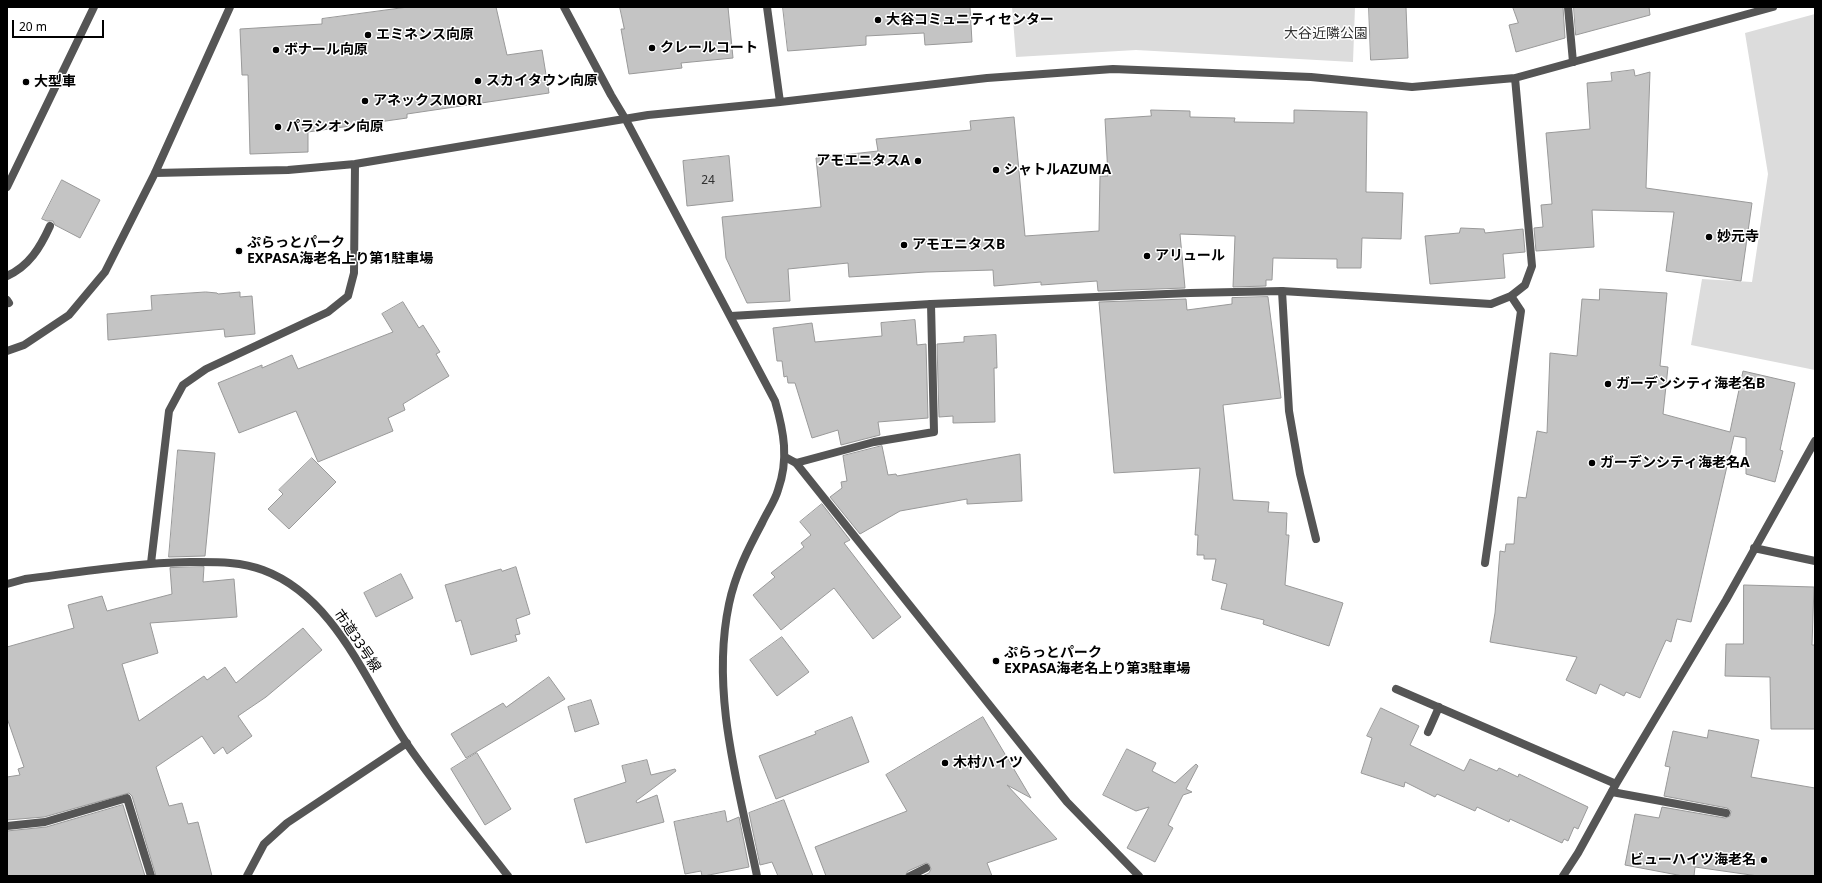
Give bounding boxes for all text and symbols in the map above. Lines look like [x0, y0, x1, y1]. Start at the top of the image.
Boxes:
scale bar [14, 12, 106, 38]
place label: 大谷コミュニティセンター [886, 12, 1054, 28]
marker: 大谷コミュニティセンター [873, 15, 883, 25]
text: 20 m [19, 18, 47, 35]
park label: 大谷近隣公園 [1284, 26, 1368, 42]
place label: エミネンス向原 [376, 27, 474, 43]
marker: エミネンス向原 [363, 30, 373, 40]
place label: クレールコート [660, 40, 758, 56]
place label: ボナール向原 [284, 42, 368, 58]
marker: クレールコート [647, 43, 657, 53]
marker: ボナール向原 [271, 45, 281, 55]
place label: スカイタウン向原 [486, 73, 598, 89]
place label: 大型車 [34, 74, 76, 90]
marker: スカイタウン向原 [473, 76, 483, 86]
marker: 大型車 [21, 77, 31, 87]
place label: アネックスMORI [373, 93, 482, 109]
marker: アネックスMORI [360, 96, 370, 106]
place label: パラシオン向原 [286, 119, 384, 135]
marker: パラシオン向原 [273, 122, 283, 132]
place label: アモエニタスA [816, 153, 910, 169]
marker: アモエニタスA [913, 156, 923, 166]
place label: シャトルAZUMA [1004, 162, 1111, 178]
marker: シャトルAZUMA [991, 165, 1001, 175]
house number: 24 [701, 174, 715, 188]
place label: 妙元寺 [1717, 229, 1759, 245]
marker: 妙元寺 [1704, 232, 1714, 242]
place label: ぷらっとパーク EXPASA海老名上り第1駐車場 [247, 235, 433, 268]
place label: アモエニタスB [912, 237, 1005, 253]
marker: アモエニタスB [899, 240, 909, 250]
marker: ぷらっとパーク EXPASA海老名上り第1駐車場 [234, 246, 244, 256]
place label: アリュール [1155, 248, 1225, 264]
marker: アリュール [1142, 251, 1152, 261]
place label: ガーデンシティ海老名B [1616, 376, 1765, 392]
marker: ガーデンシティ海老名B [1603, 379, 1613, 389]
place label: ガーデンシティ海老名A [1600, 455, 1750, 471]
marker: ガーデンシティ海老名A [1587, 458, 1597, 468]
street label: 市道33号線 [330, 606, 384, 676]
place label: ぷらっとパーク EXPASA海老名上り第3駐車場 [1004, 645, 1190, 678]
marker: ぷらっとパーク EXPASA海老名上り第3駐車場 [991, 656, 1001, 666]
place label: 木村ハイツ [953, 755, 1023, 771]
marker: 木村ハイツ [940, 758, 950, 768]
place label: ビューハイツ海老名 [1630, 852, 1756, 868]
marker: ビューハイツ海老名 [1759, 855, 1769, 865]

